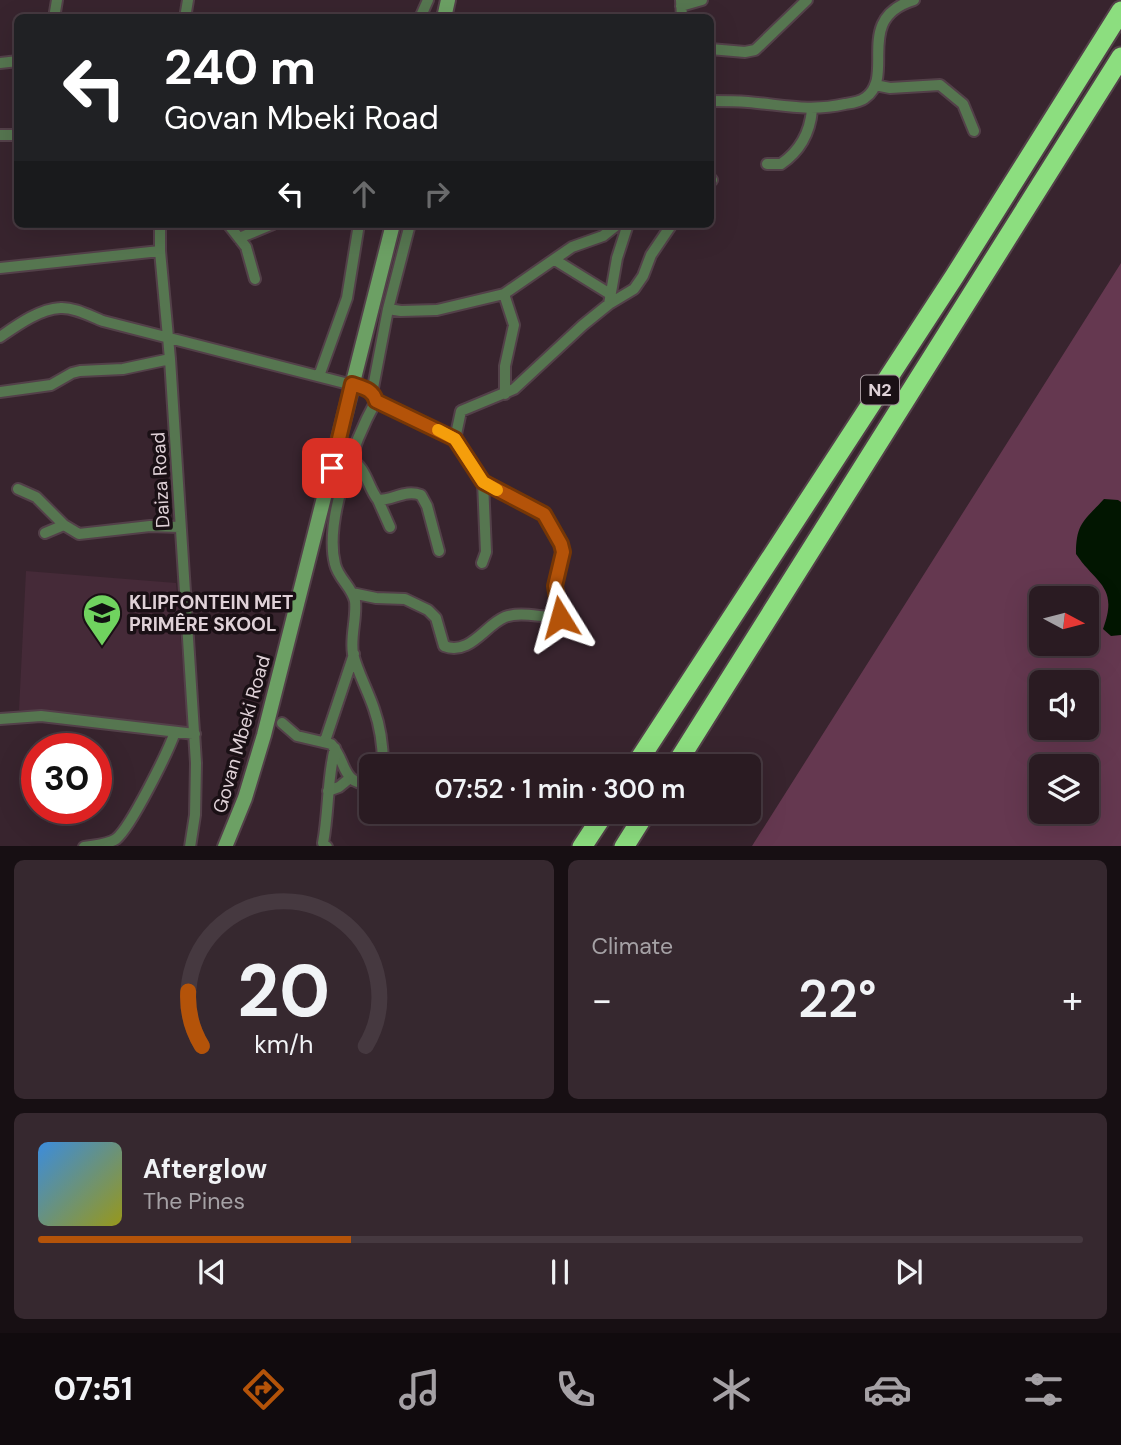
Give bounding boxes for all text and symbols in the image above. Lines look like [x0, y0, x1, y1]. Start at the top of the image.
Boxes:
text: 240 m [164, 35, 316, 99]
icon: left [49, 42, 140, 133]
text: Govan Mbeki Road [164, 97, 439, 139]
icon: left [272, 175, 310, 213]
icon: ahead [345, 175, 383, 213]
icon: right [418, 175, 456, 213]
road number: N2 [861, 376, 899, 404]
street label: Daiza Road [145, 431, 176, 529]
pin [302, 438, 362, 498]
icon: arrive [313, 449, 351, 487]
position arrow [523, 580, 597, 654]
north arrow [1029, 586, 1099, 656]
map controls [1029, 586, 1099, 824]
place label: KLIPFONTEIN MET PRIMÊRE SKOOL [129, 590, 293, 637]
school or university icon: KLIPFONTEIN MET PRIMÊRE SKOOL [81, 592, 123, 647]
street label: Govan Mbeki Road [207, 652, 276, 816]
button: sound [1029, 670, 1099, 740]
speed limit sign: 30 [21, 733, 112, 824]
button: layers [1029, 754, 1099, 824]
text: 07:52 · 1 min · 300 m [435, 772, 685, 806]
text: Climate [592, 931, 673, 961]
text: 20 [237, 944, 330, 1039]
text: 22° [798, 965, 877, 1033]
text: − [592, 975, 612, 1025]
text: + [1062, 975, 1083, 1025]
text: km/h [254, 1027, 313, 1060]
text: Afterglow [143, 1152, 267, 1186]
text: The Pines [143, 1186, 245, 1216]
icon: previous [193, 1253, 231, 1291]
icon: pause [541, 1253, 579, 1291]
icon: next [890, 1253, 928, 1291]
icon: directions [239, 1365, 288, 1414]
icon: music [395, 1365, 444, 1414]
icon: phone [551, 1365, 600, 1414]
icon: climate [707, 1365, 756, 1414]
icon: car [863, 1365, 912, 1414]
icon: filters [1019, 1365, 1068, 1414]
text: 07:51 [53, 1368, 133, 1410]

